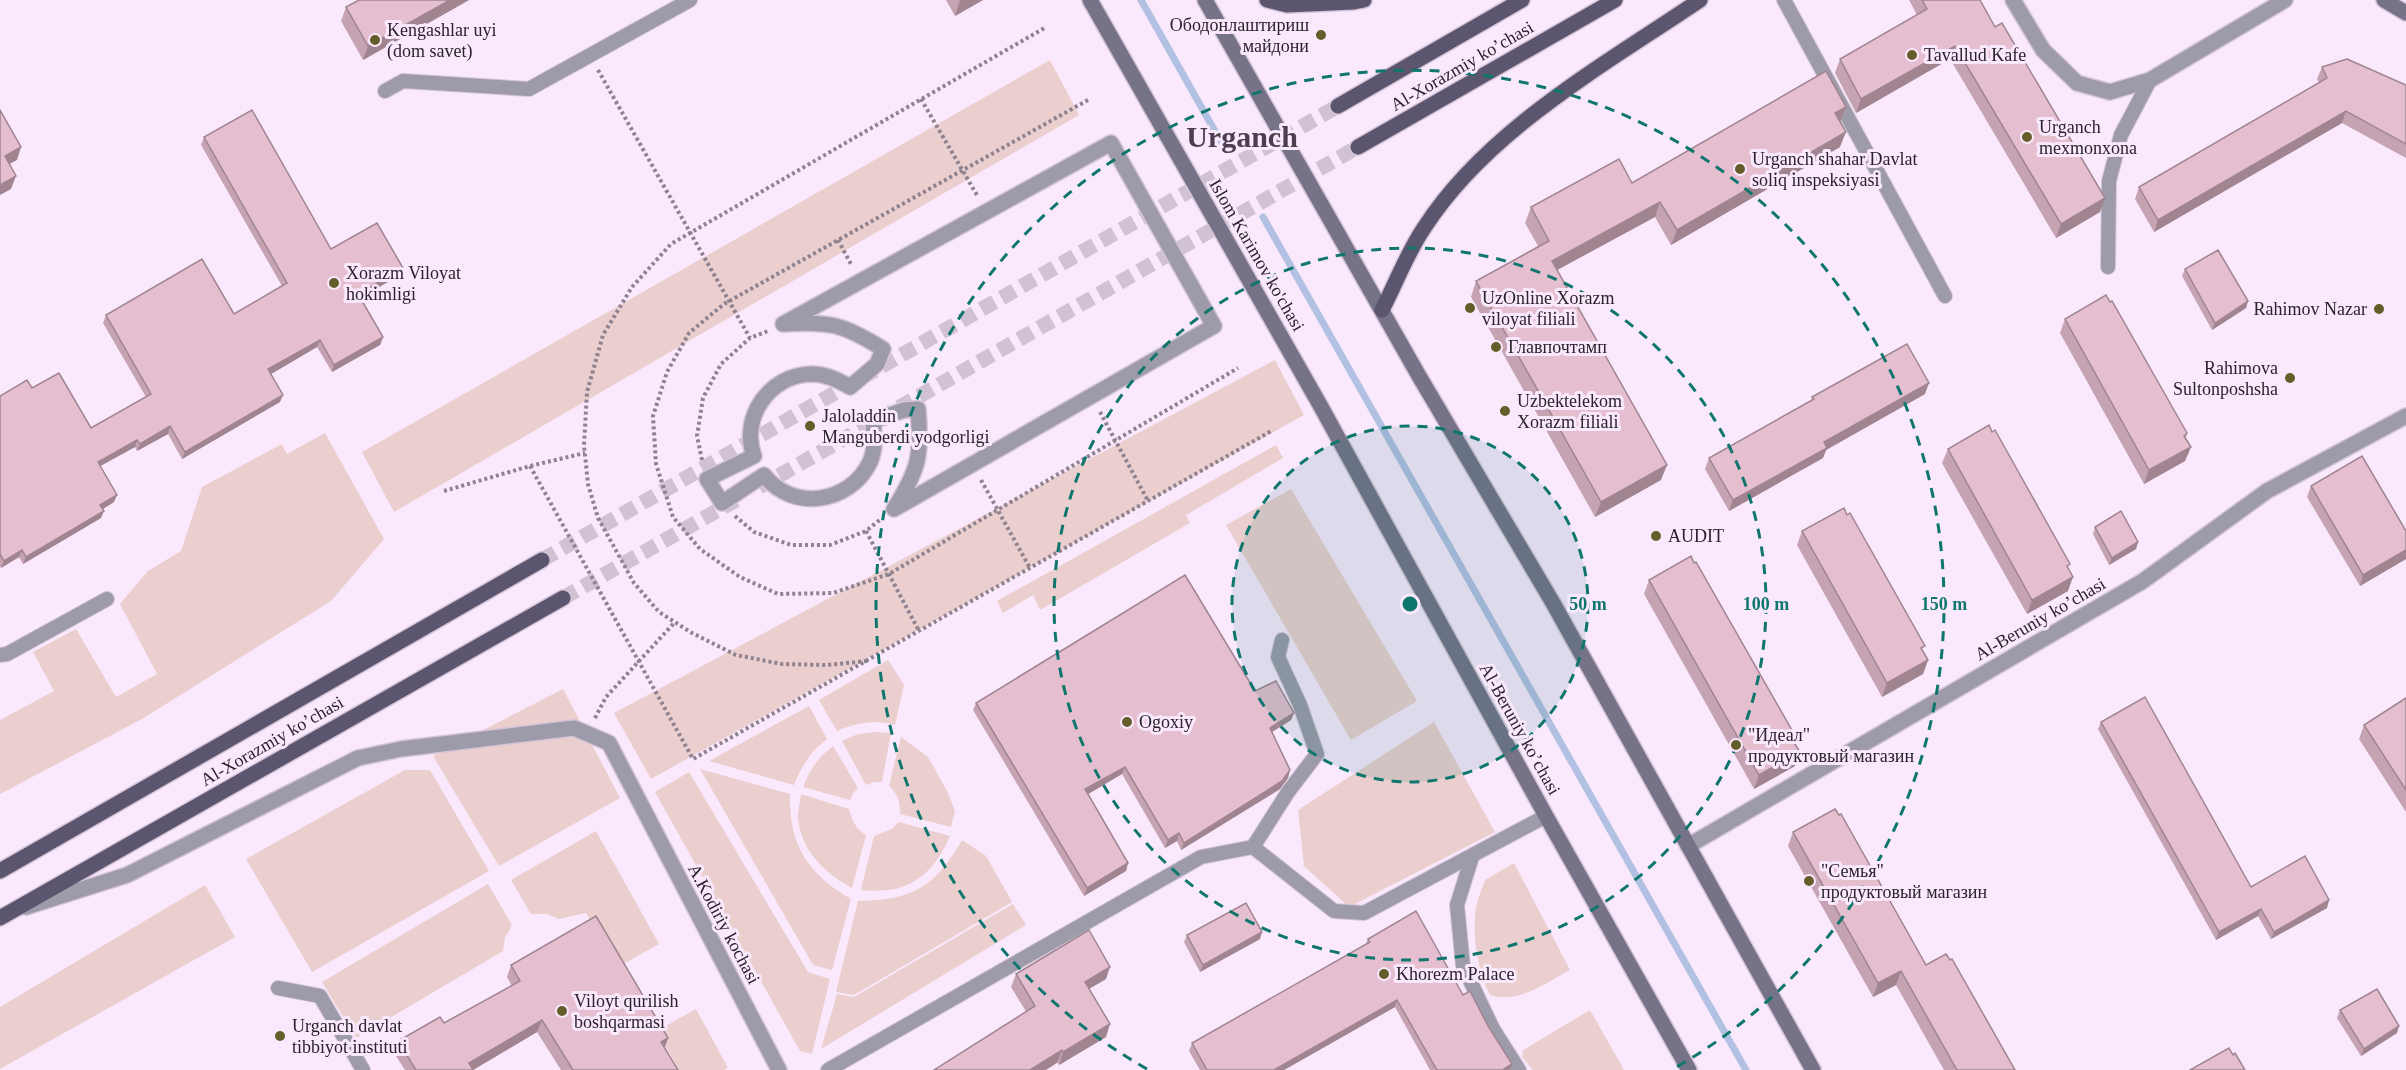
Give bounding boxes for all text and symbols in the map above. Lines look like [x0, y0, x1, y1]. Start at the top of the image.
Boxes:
place label: Ободонлаштириш майдони [1170, 15, 1309, 56]
street label: Al-Xorazmiy ko’chasi [1387, 17, 1537, 115]
place label: Kengashlar uyi (dom savet) [387, 20, 496, 62]
marker: Ободонлаштириш майдони [1314, 28, 1328, 42]
marker: Kengashlar uyi (dom savet) [368, 33, 382, 47]
place label: Tavallud Kafe [1924, 45, 2026, 65]
marker: Tavallud Kafe [1905, 48, 1919, 62]
place label: Urganch mexmonxona [2039, 117, 2137, 158]
district label: Urganch [1186, 120, 1298, 153]
marker: Urganch mexmonxona [2020, 130, 2034, 144]
place label: Urganch shahar Davlat soliq inspeksiyasi [1752, 149, 1918, 190]
marker: Urganch shahar Davlat soliq inspeksiyasi [1733, 162, 1747, 176]
street label: Islom Karimov ko'chasi [1205, 175, 1309, 335]
place label: Xorazm Viloyat hokimligi [346, 263, 461, 304]
marker: Xorazm Viloyat hokimligi [327, 276, 341, 290]
place label: UzOnline Xorazm viloyat filiali [1482, 288, 1614, 329]
place label: Rahimov Nazar [2254, 299, 2367, 319]
marker: UzOnline Xorazm viloyat filiali [1463, 301, 1477, 315]
marker: Rahimov Nazar [2372, 302, 2386, 316]
place label: Главпочтамп [1508, 337, 1607, 357]
marker: Главпочтамп [1489, 340, 1503, 354]
place label: Rahimova Sultonposhsha [2173, 358, 2278, 399]
marker: Rahimova Sultonposhsha [2283, 371, 2297, 385]
place label: Uzbektelekom Xorazm filiali [1517, 391, 1622, 432]
marker: Uzbektelekom Xorazm filiali [1498, 404, 1512, 418]
place label: Jaloladdin Manguberdi yodgorligi [822, 406, 989, 447]
marker: Jaloladdin Manguberdi yodgorligi [803, 419, 817, 433]
place label: AUDIT [1668, 526, 1724, 546]
marker: AUDIT [1649, 529, 1663, 543]
street label: Al-Beruniy ko’chasi [1971, 573, 2109, 665]
centre of rings [1400, 594, 1420, 614]
text: 50 m [1569, 594, 1607, 614]
text: 100 m [1743, 594, 1789, 614]
text: 150 m [1921, 594, 1967, 614]
street label: Al-Beruniy ko’chasi [1476, 660, 1564, 798]
street label: Al-Xorazmiy ko’chasi [197, 692, 347, 790]
place label: Ogoxiy [1139, 712, 1193, 732]
marker: Ogoxiy [1120, 715, 1134, 729]
place label: "Идеал" продуктовый магазин [1748, 725, 1915, 766]
marker: "Идеал" продуктовый магазин [1729, 738, 1743, 752]
street label: A.Kodiriy kochasi [684, 861, 764, 987]
place label: "Семья" продуктовый магазин [1821, 861, 1988, 902]
marker: "Семья" продуктовый магазин [1802, 874, 1816, 888]
place label: Khorezm Palace [1396, 964, 1514, 984]
marker: Khorezm Palace [1377, 967, 1391, 981]
place label: Viloyt qurilish boshqarmasi [574, 991, 678, 1032]
marker: Viloyt qurilish boshqarmasi [555, 1004, 569, 1018]
place label: Urganch davlat tibbiyot instituti [292, 1016, 408, 1057]
marker: Urganch davlat tibbiyot instituti [273, 1029, 287, 1043]

